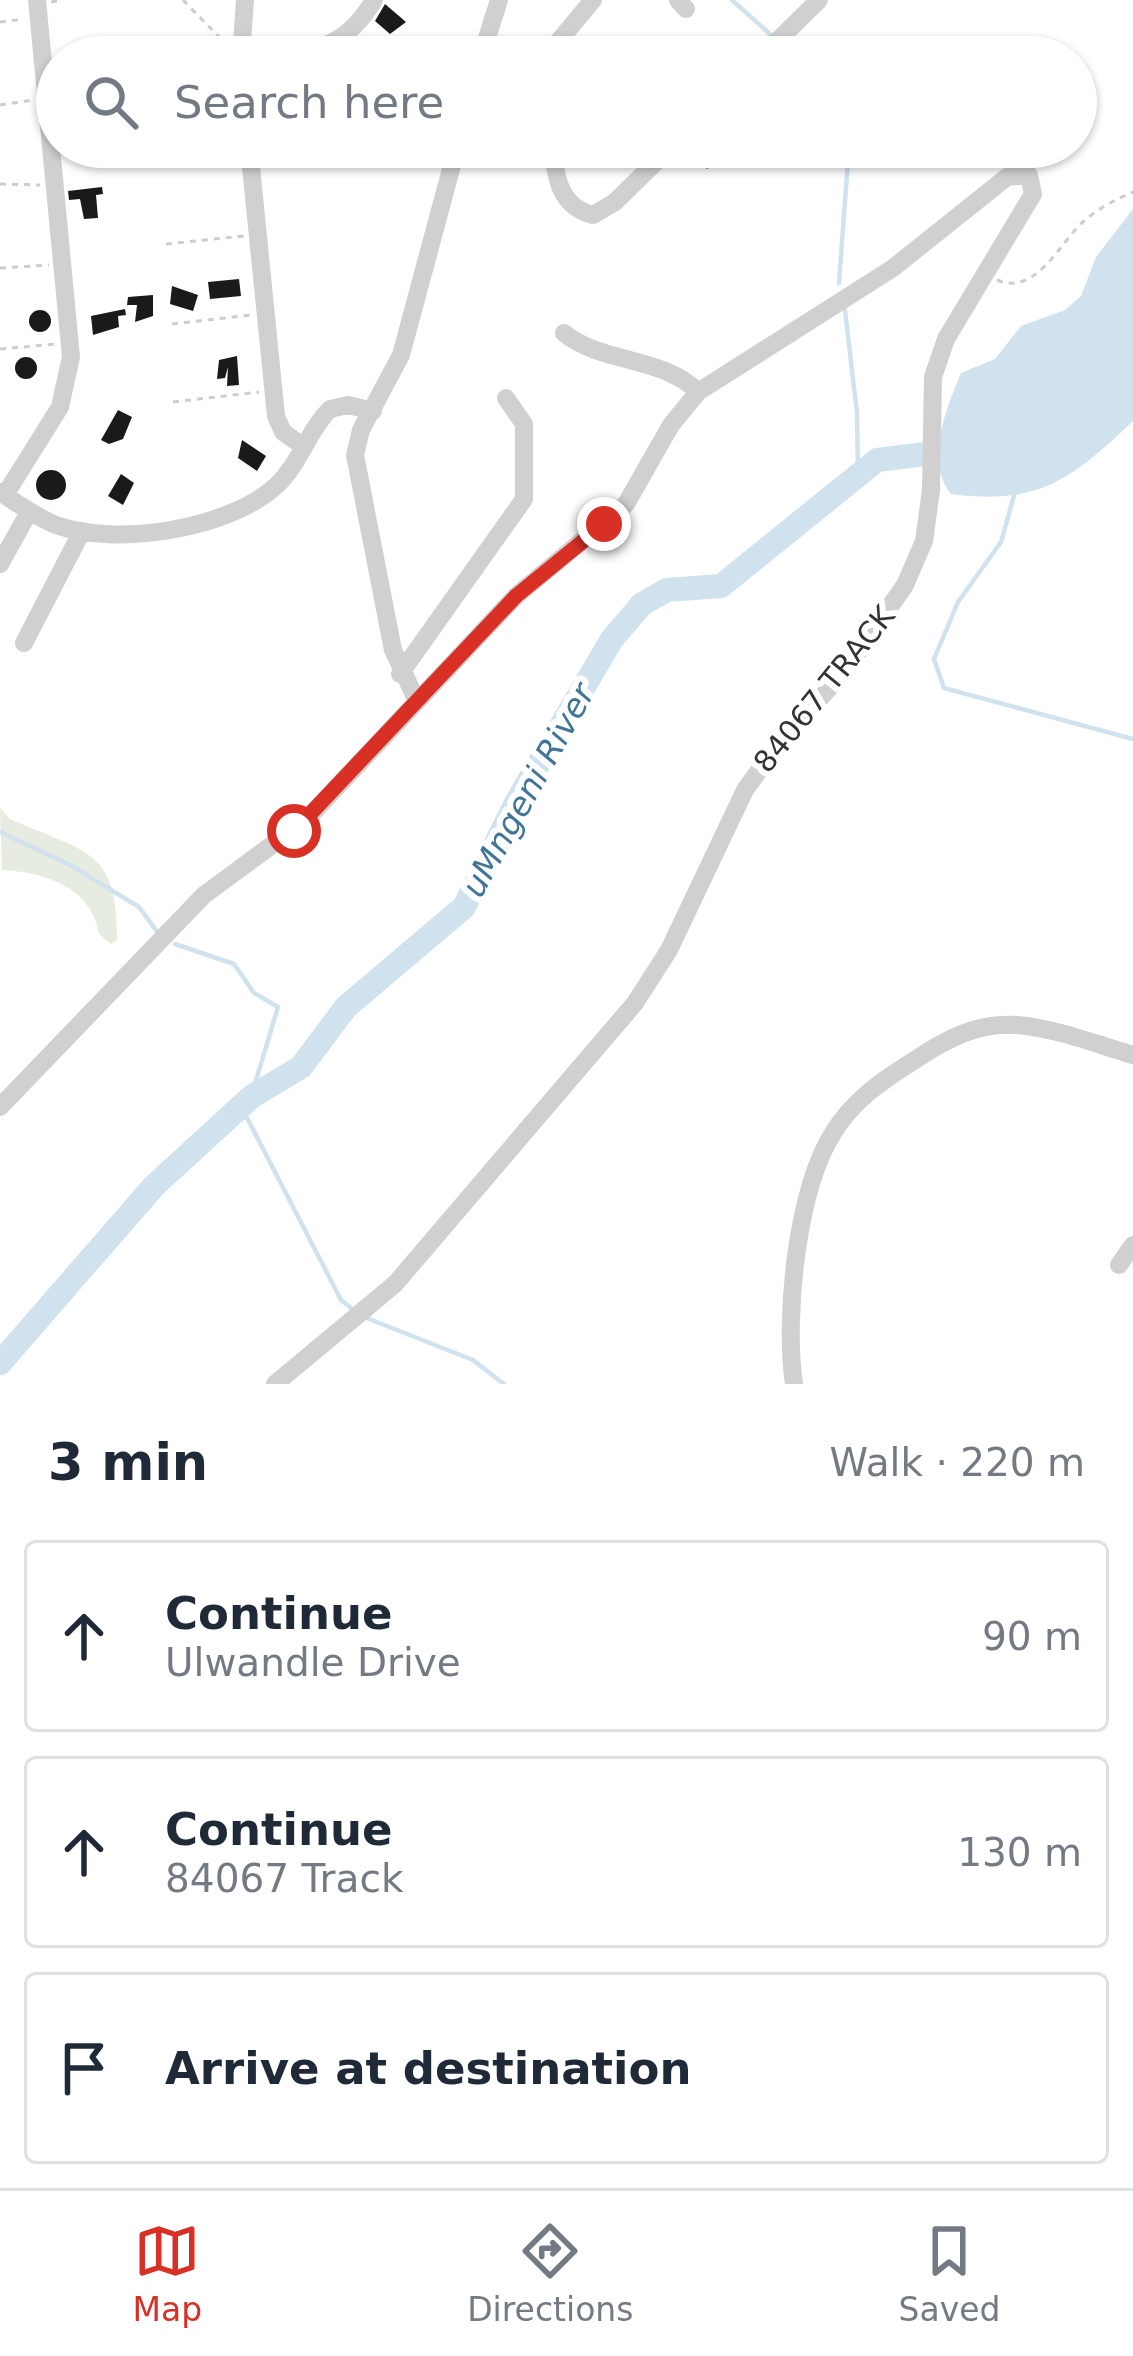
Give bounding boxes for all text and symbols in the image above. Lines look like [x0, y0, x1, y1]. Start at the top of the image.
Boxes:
search box [36, 36, 1097, 168]
icon: search [78, 69, 144, 135]
text: Search here [174, 76, 444, 129]
route end [577, 497, 631, 551]
street label: 84067 TRACK [746, 598, 902, 779]
water label: uMngeni River [453, 675, 604, 903]
route start [267, 804, 321, 858]
text: 3 min [48, 1433, 208, 1492]
text: Walk · 220 m [830, 1440, 1085, 1485]
text: Continue [165, 1587, 393, 1640]
icon: ahead [51, 1603, 117, 1669]
text: 90 m [982, 1614, 1082, 1659]
text: Ulwandle Drive [165, 1640, 461, 1685]
text: Continue [165, 1803, 393, 1856]
icon: ahead [51, 1819, 117, 1885]
text: 130 m [957, 1830, 1082, 1875]
text: 84067 Track [165, 1856, 404, 1901]
icon: arrive [51, 2035, 117, 2101]
text: Arrive at destination [165, 2042, 691, 2095]
tab: Map [133, 2218, 202, 2329]
tab: Directions [467, 2218, 633, 2329]
tab: Saved [899, 2218, 1000, 2329]

